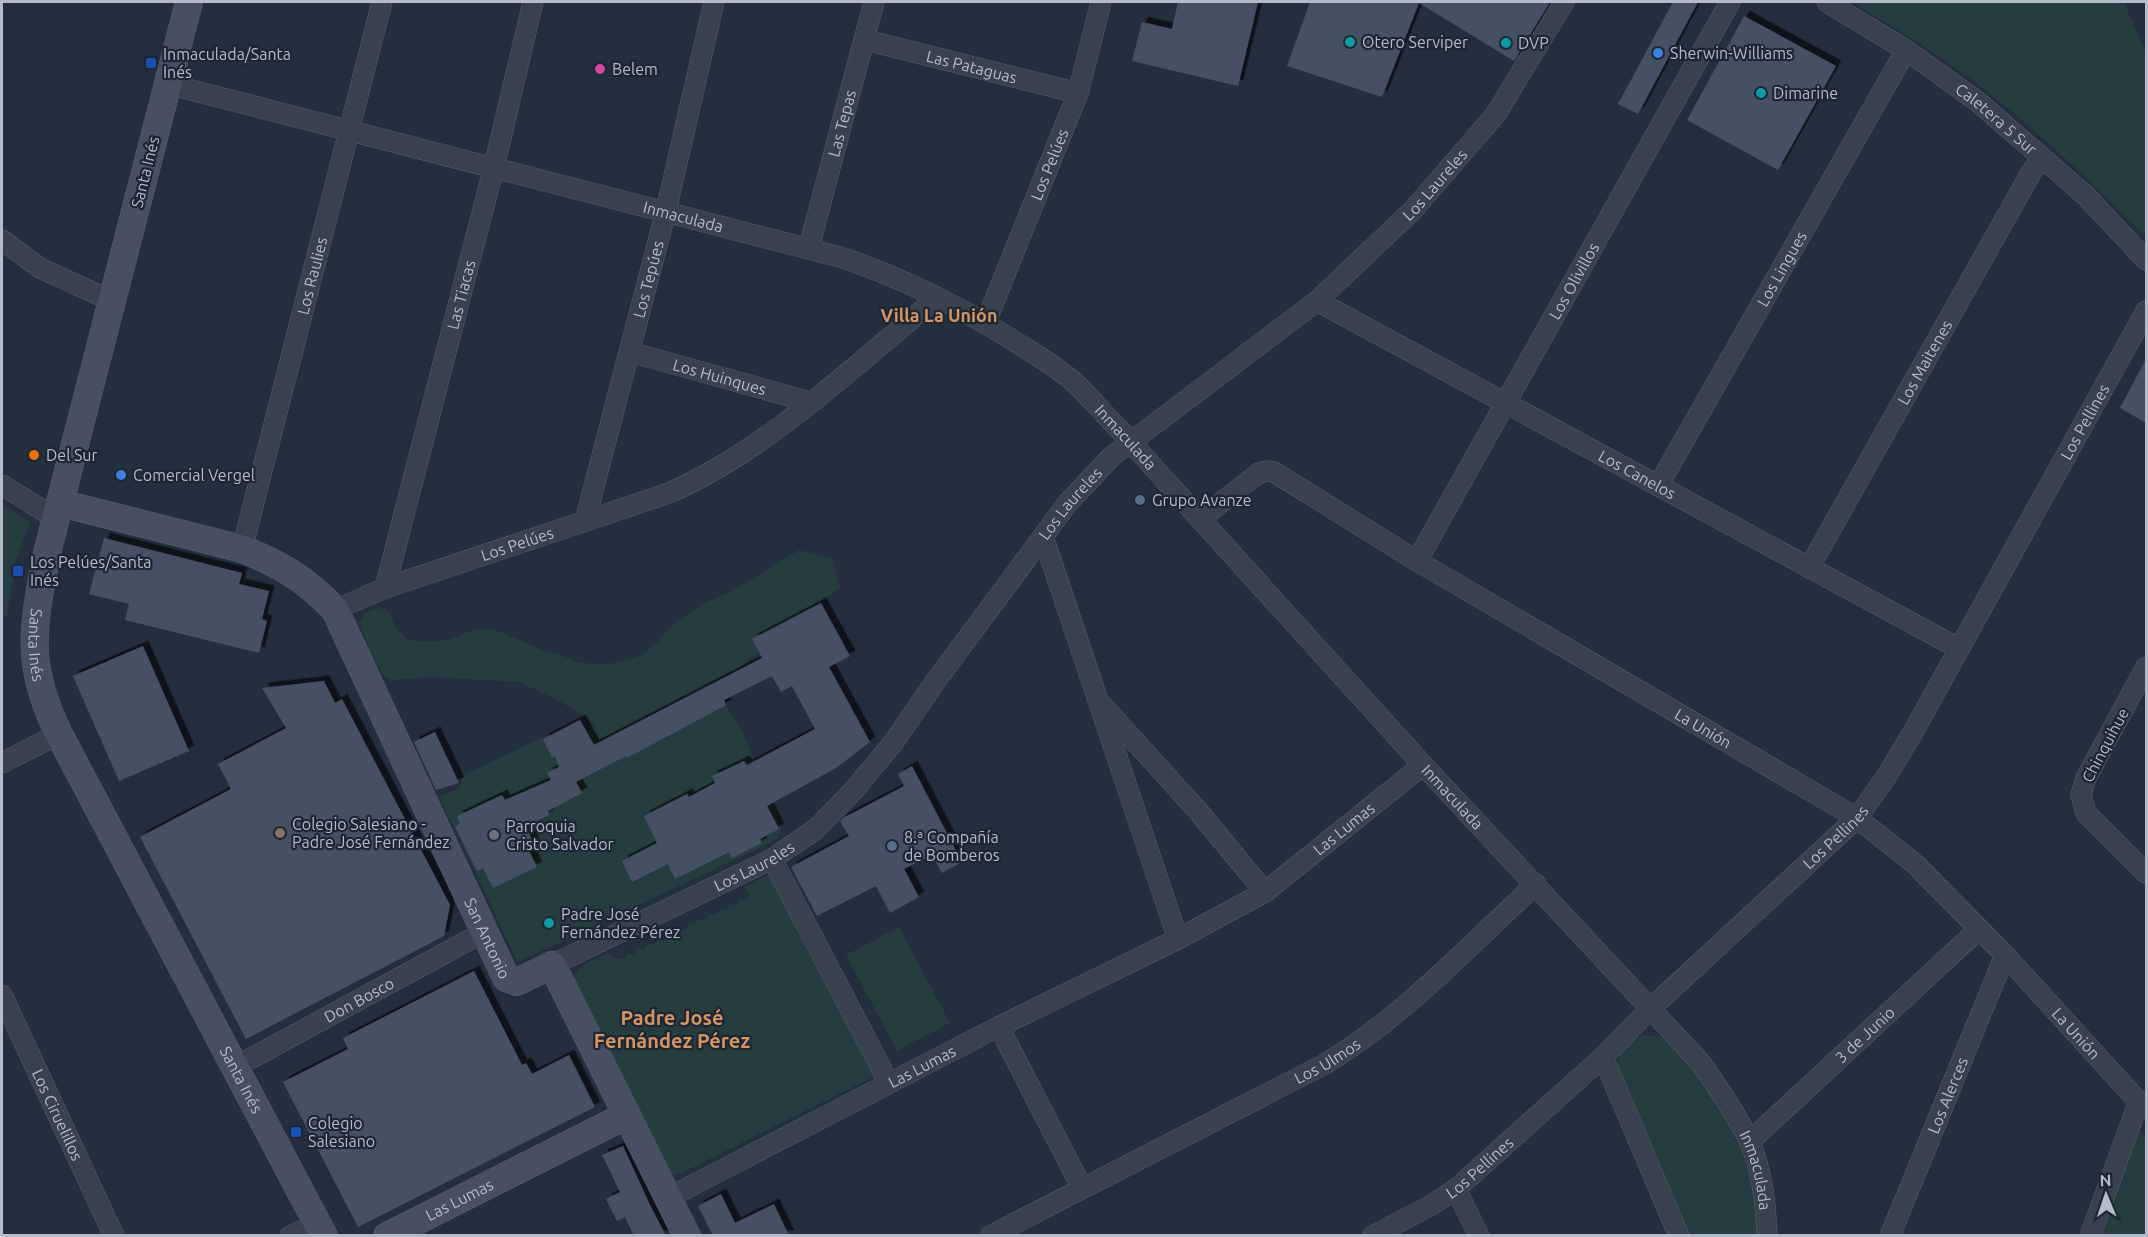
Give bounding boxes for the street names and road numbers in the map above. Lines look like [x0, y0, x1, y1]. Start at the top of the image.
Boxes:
street label: Las Pataguas [925, 47, 1019, 87]
street label: Caletera 5 Sur [1952, 80, 2041, 158]
street label: Las Tepas [824, 88, 859, 159]
street label: Los Pelúes [1027, 126, 1072, 203]
street label: Santa Inés [127, 134, 163, 210]
street label: Los Laureles [1399, 145, 1471, 224]
street label: Inmaculada [641, 198, 725, 236]
street label: Los Lingues [1753, 228, 1810, 309]
street label: Los Raulies [293, 235, 330, 316]
street label: Los Tepúes [629, 238, 667, 320]
street label: Los Olivillos [1545, 239, 1602, 322]
street label: Las Tiacas [443, 258, 479, 331]
street label: Los Maitenes [1894, 317, 1956, 408]
street label: Los Huinques [671, 355, 768, 398]
street label: Los Pellines [2057, 381, 2113, 463]
street label: Inmaculada [1091, 401, 1160, 473]
street label: Los Canelos [1596, 446, 1679, 502]
street label: Los Laureles [1035, 464, 1105, 543]
street label: Los Pelúes [479, 523, 556, 564]
street label: Santa Inés [26, 608, 48, 683]
street label: La Unión [1672, 705, 1735, 752]
street label: Chinquihue [2078, 705, 2132, 785]
street label: Inmaculada [1418, 761, 1487, 833]
street label: Las Lumas [1310, 799, 1378, 859]
street label: Los Pellines [1799, 802, 1872, 872]
street label: Los Laureles [711, 837, 798, 895]
street label: San Antonio [461, 895, 514, 982]
street label: Don Bosco [321, 974, 397, 1026]
street label: 3 de Junio [1832, 1003, 1898, 1066]
street label: La Unión [2049, 1004, 2104, 1063]
street label: Los Ulmos [1291, 1034, 1364, 1087]
street label: Las Lumas [885, 1041, 959, 1091]
street label: Santa Inés [217, 1043, 267, 1116]
street label: Los Alerces [1924, 1054, 1971, 1136]
street label: Los Ciruelillos [29, 1066, 87, 1163]
street label: Inmaculada [1736, 1127, 1774, 1211]
street label: Los Pellines [1443, 1133, 1517, 1202]
street label: Las Lumas [423, 1175, 496, 1224]

